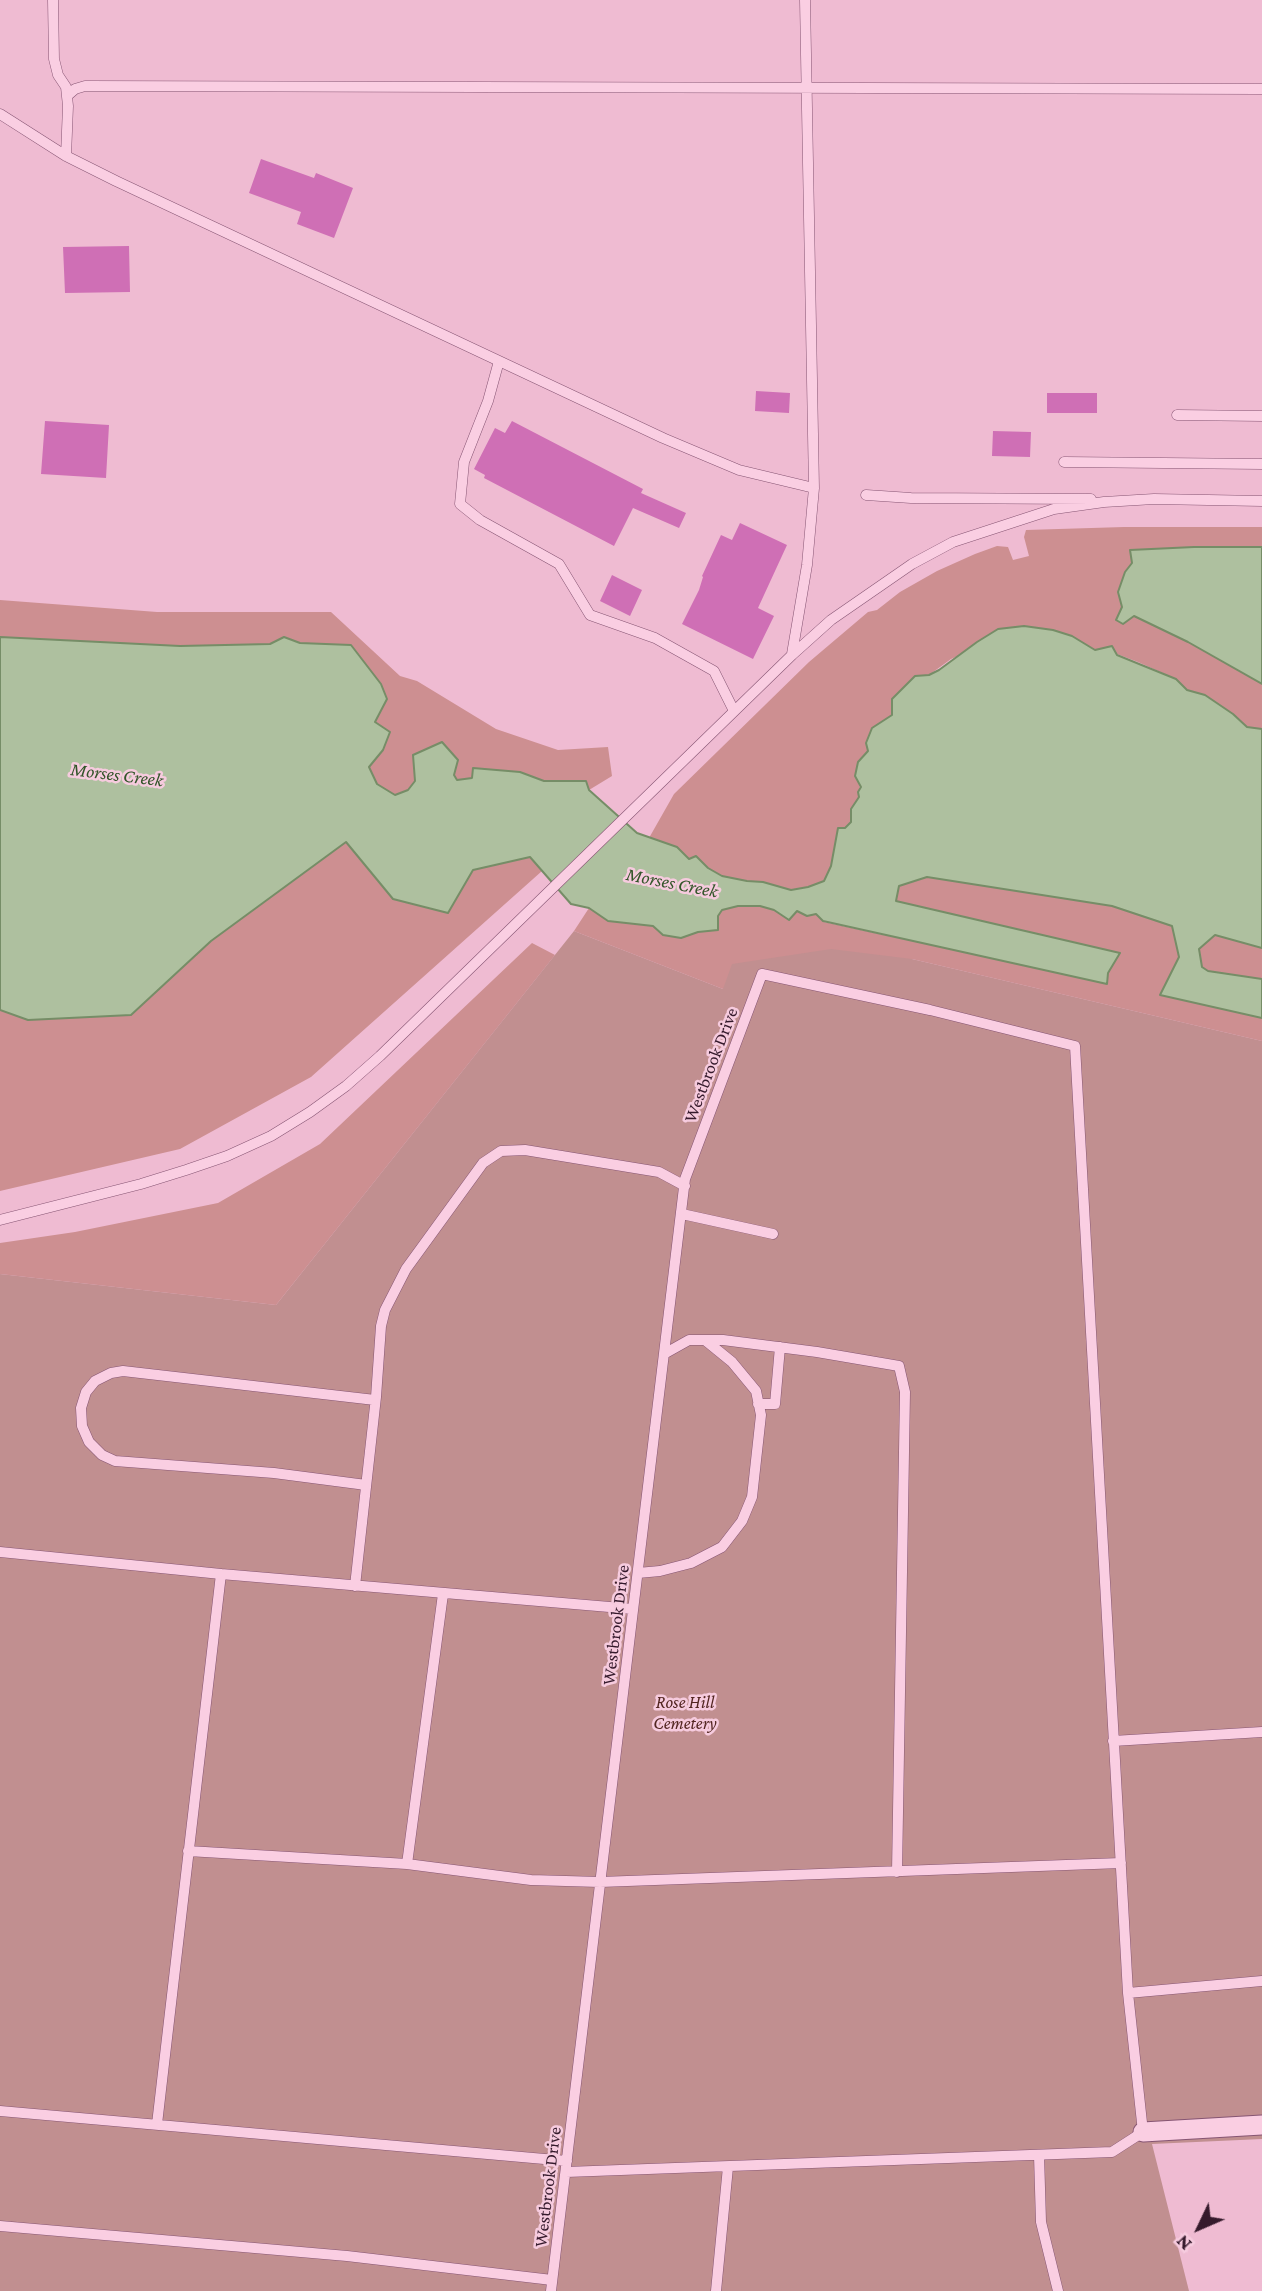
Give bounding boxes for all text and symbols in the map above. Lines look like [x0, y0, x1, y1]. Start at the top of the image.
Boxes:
water label: Morses Creek [69, 758, 165, 792]
water label: Morses Creek [624, 863, 720, 903]
street label: Westbrook Drive [679, 1005, 743, 1125]
street label: Westbrook Drive [598, 1564, 634, 1686]
park label: Rose Hill Cemetery [653, 1691, 717, 1734]
street label: Westbrook Drive [530, 2126, 566, 2248]
north arrow [1164, 2193, 1234, 2263]
text: N [1171, 2231, 1196, 2255]

